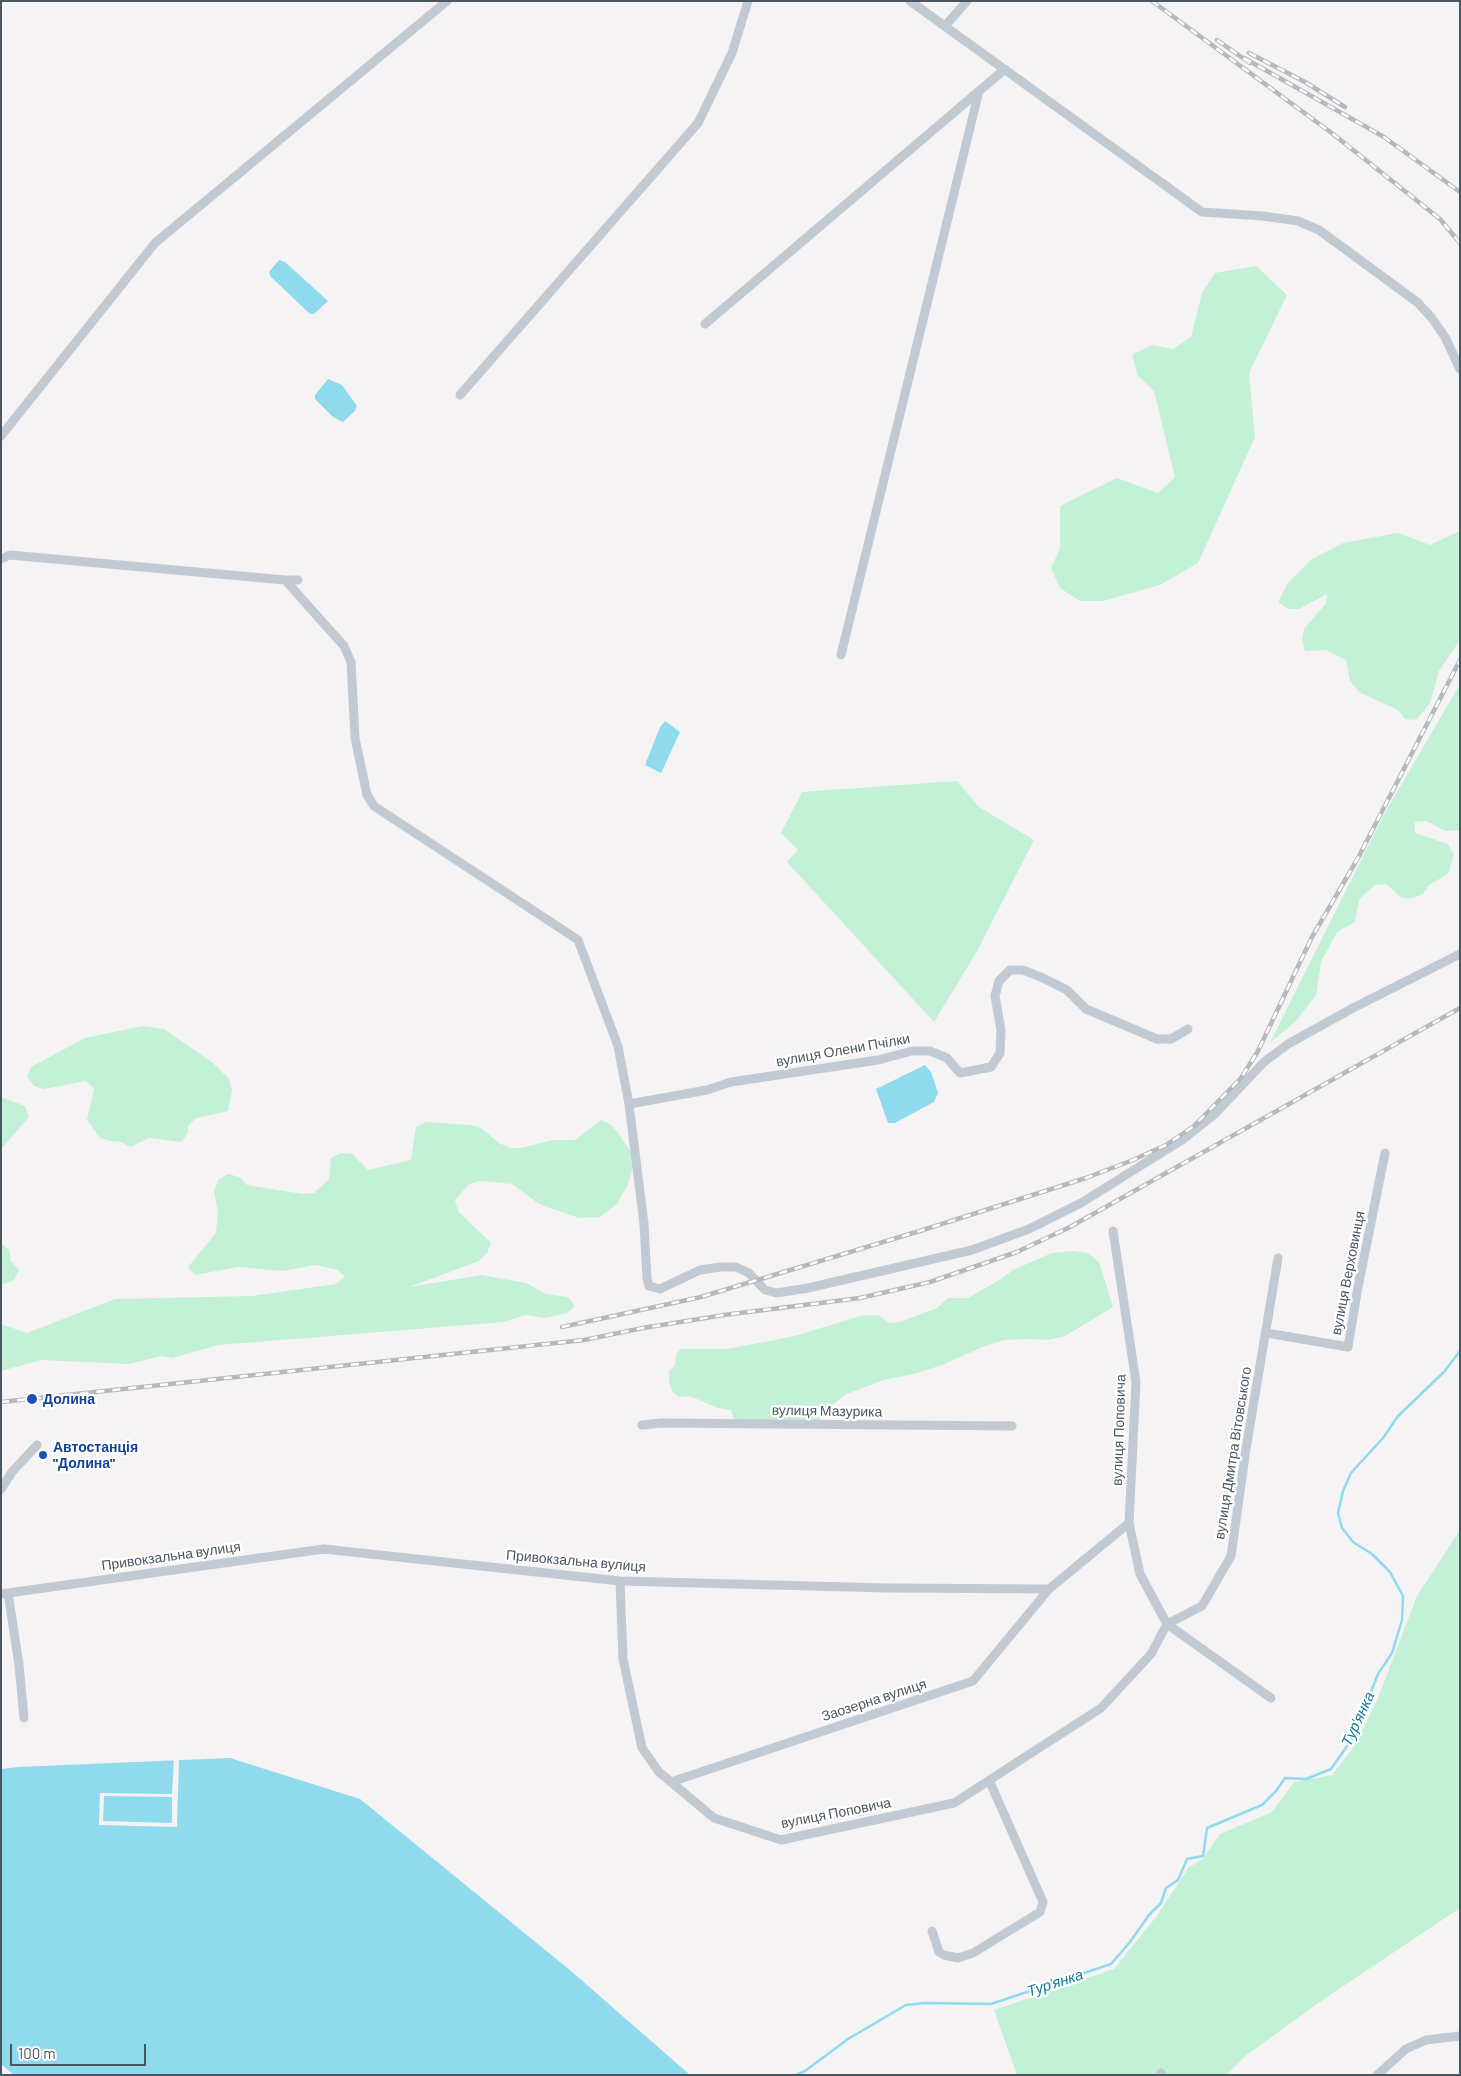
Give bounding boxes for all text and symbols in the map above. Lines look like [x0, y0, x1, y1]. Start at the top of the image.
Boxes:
street label: вулиця Олени Пчілки [775, 1030, 911, 1070]
street label: вулиця Верховинця [1328, 1209, 1368, 1337]
street label: вулиця Дмитра Вітовського [1211, 1365, 1255, 1541]
street label: вулиця Поповича [1109, 1374, 1129, 1486]
place label: Долина [43, 1391, 95, 1407]
marker: Долина [25, 1392, 39, 1406]
street label: вулиця Мазурика [772, 1402, 882, 1420]
place label: Автостанція "Долина" [53, 1439, 138, 1471]
marker: Автостанція "Долина" [37, 1449, 49, 1461]
street label: Привокзальна вулиця [100, 1538, 242, 1574]
street label: Привокзальна вулиця [505, 1547, 647, 1575]
street label: Заозерна вулиця [819, 1675, 929, 1725]
water label: Тур'янка [1338, 1689, 1378, 1749]
street label: вулиця Поповича [780, 1794, 892, 1832]
water label: Тур'янка [1025, 1965, 1085, 2001]
scale bar [12, 2034, 149, 2066]
text: 100 m [18, 2044, 56, 2062]

